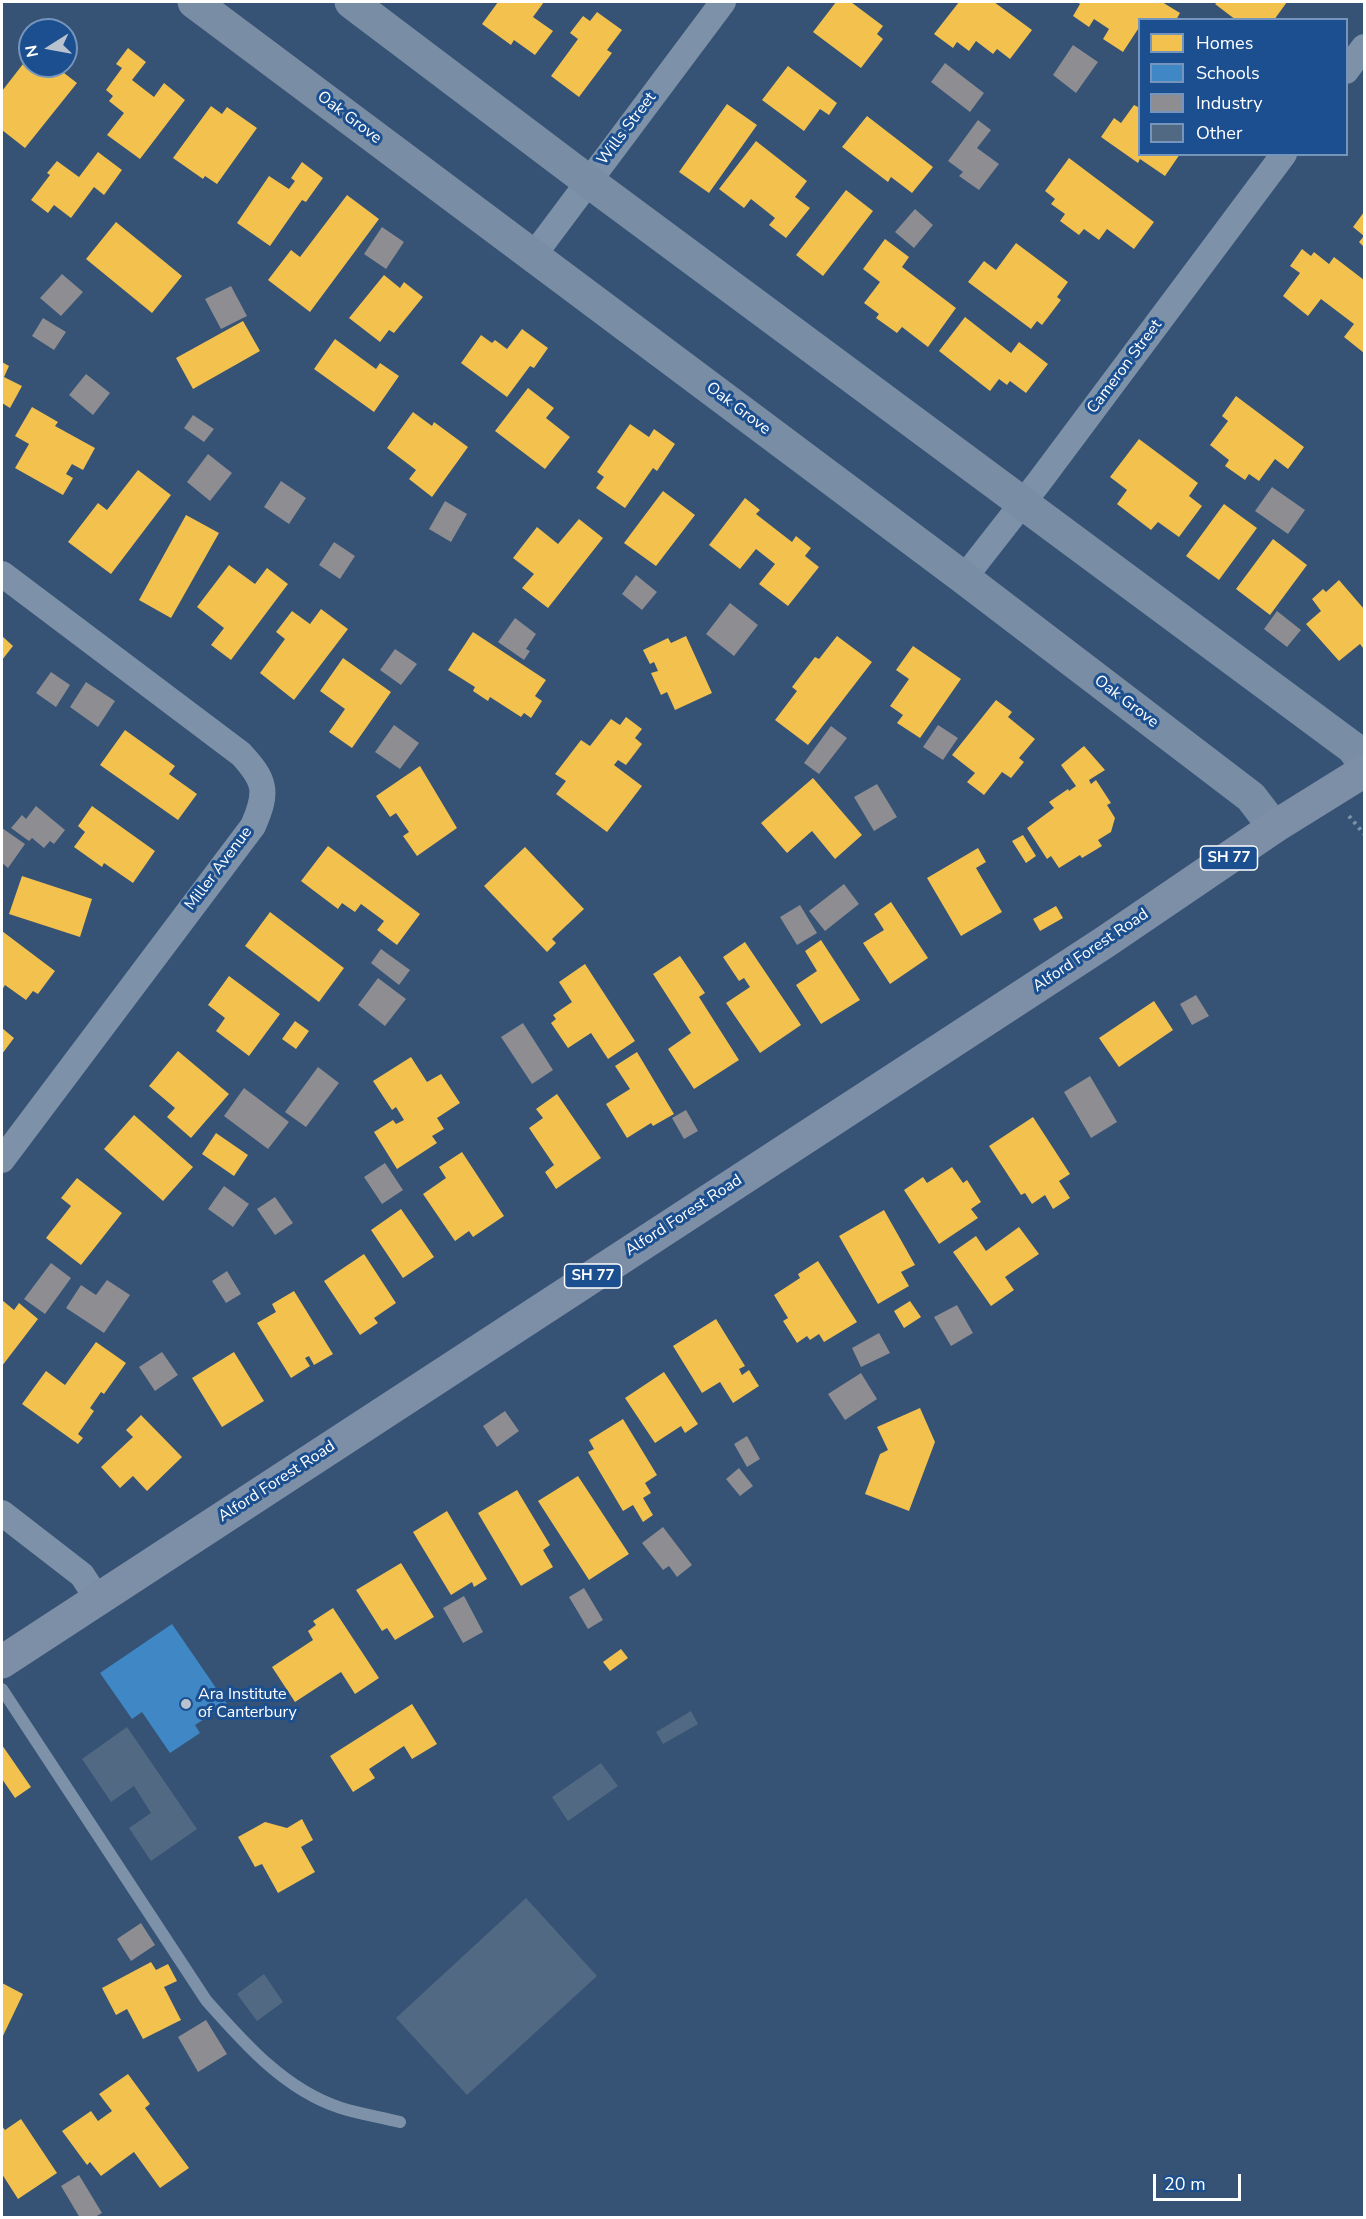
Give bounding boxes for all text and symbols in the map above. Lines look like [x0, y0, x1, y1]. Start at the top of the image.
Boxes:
north arrow [18, 18, 78, 78]
legend [1138, 18, 1348, 156]
text: Homes [1196, 31, 1253, 55]
text: N [20, 43, 44, 59]
text: Schools [1196, 61, 1260, 85]
street label: Oak Grove [313, 88, 385, 148]
street label: Wills Street [593, 89, 661, 169]
text: Industry [1196, 91, 1263, 115]
text: Other [1196, 121, 1242, 145]
street label: Cameron Street [1083, 316, 1167, 418]
street label: Oak Grove [702, 379, 774, 439]
street label: Oak Grove [1090, 672, 1162, 732]
street label: Miller Avenue [181, 823, 257, 915]
road number: SH 77 [1200, 846, 1258, 870]
street label: Alford Forest Road [1030, 905, 1152, 997]
street label: Alford Forest Road [622, 1171, 746, 1261]
road number: SH 77 [564, 1264, 622, 1288]
street label: Alford Forest Road [215, 1437, 339, 1527]
place label: Ara Institute of Canterbury [198, 1685, 297, 1723]
marker: Ara Institute of Canterbury [179, 1697, 193, 1711]
scale bar [1156, 2162, 1244, 2200]
text: 20 m [1164, 2172, 1206, 2196]

